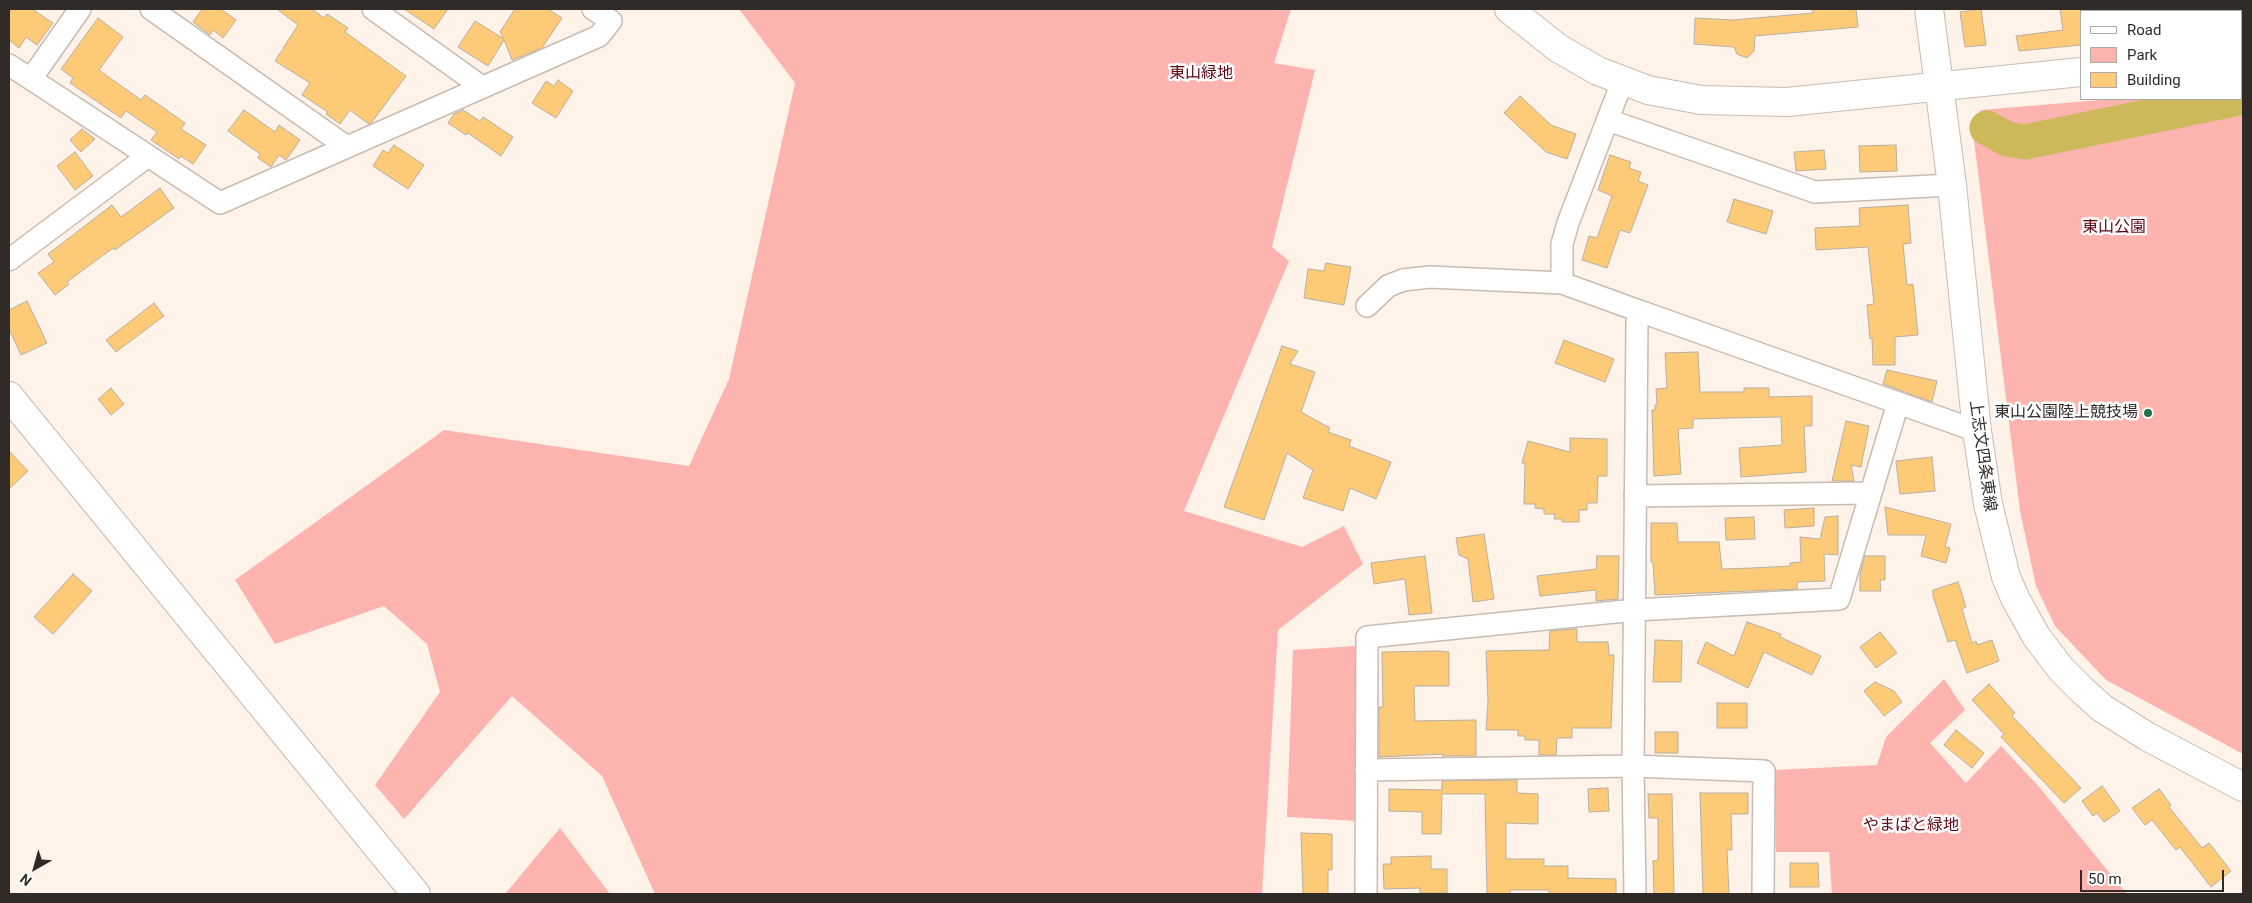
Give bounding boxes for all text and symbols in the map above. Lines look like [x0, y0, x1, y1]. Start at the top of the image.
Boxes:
legend [2080, 10, 2242, 100]
text: Road [2127, 21, 2161, 39]
text: Park [2127, 46, 2157, 64]
park label: 東山緑地 [1169, 64, 1233, 84]
text: Building [2127, 71, 2181, 89]
park label: 東山公園 [2082, 218, 2146, 238]
street label: 上志文四条東線 [1965, 399, 1999, 513]
place label: 東山公園陸上競技場 [1994, 403, 2138, 423]
marker: 東山公園陸上競技場 [2142, 407, 2154, 419]
park label: やまばと緑地 [1863, 816, 1959, 836]
north arrow [10, 843, 60, 893]
scale bar [2082, 860, 2226, 892]
text: N [17, 870, 35, 889]
text: 50 m [2088, 870, 2122, 888]

